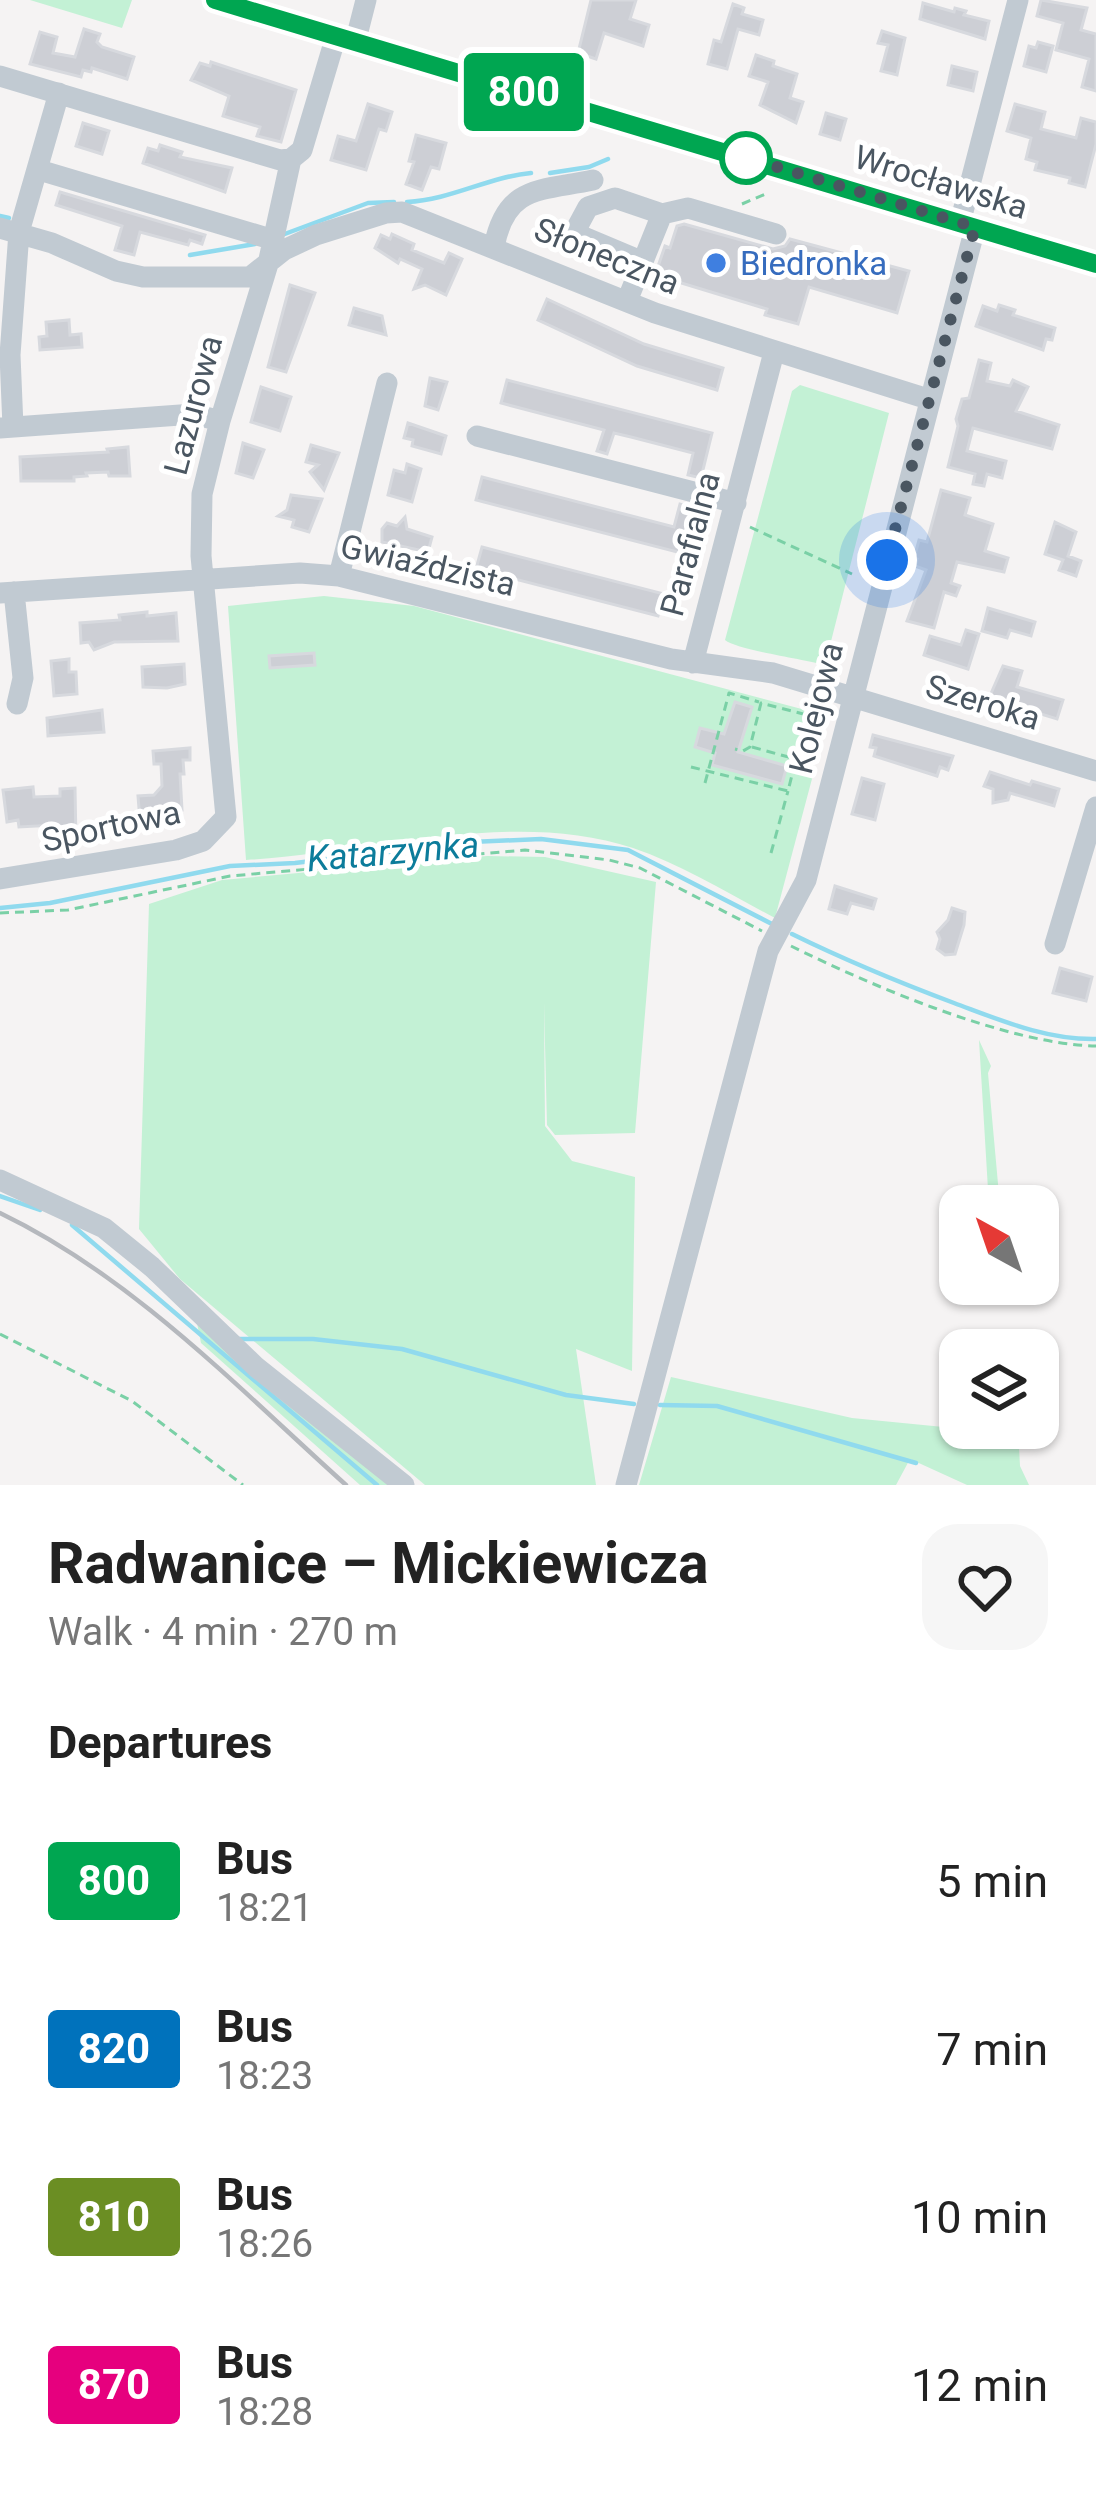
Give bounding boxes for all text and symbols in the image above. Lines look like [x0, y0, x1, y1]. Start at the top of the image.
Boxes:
line badge: 800 [455, 53, 593, 131]
text: 800 [488, 67, 560, 116]
unlabelled marker [721, 133, 771, 183]
street label: Wrocławska [850, 137, 1032, 227]
street label: Słoneczna [529, 209, 685, 303]
place label: Biedronka [740, 244, 887, 283]
marker: Biedronka [703, 250, 729, 276]
street label: Lazurowa [156, 331, 230, 479]
street label: Parafialna [652, 468, 728, 620]
street label: Gwiaździsta [337, 526, 519, 604]
your location [857, 530, 917, 590]
street label: Kolejowa [781, 638, 851, 778]
street label: Szeroka [921, 666, 1045, 738]
street label: Sportowa [38, 792, 184, 860]
water label: Katarzynka [305, 824, 481, 880]
north arrow [939, 1185, 1059, 1305]
map controls [939, 1185, 1059, 1449]
button: layers [939, 1329, 1059, 1449]
button: heart [922, 1524, 1048, 1650]
text: Radwanice – Mickiewicza [48, 1530, 708, 1597]
text: Walk · 4 min · 270 m [48, 1609, 398, 1655]
text: Departures [48, 1716, 272, 1769]
text: Bus [216, 1832, 293, 1885]
text: 5 min [936, 1855, 1048, 1908]
text: 800 [78, 1856, 150, 1905]
text: 18:21 [216, 1885, 313, 1931]
text: Bus [216, 2000, 293, 2053]
text: 7 min [936, 2023, 1048, 2076]
text: 820 [78, 2024, 150, 2073]
text: 18:23 [216, 2053, 313, 2099]
text: Bus [216, 2168, 293, 2221]
text: 10 min [911, 2191, 1048, 2244]
text: 810 [78, 2192, 150, 2241]
text: 18:26 [216, 2221, 313, 2267]
text: Bus [216, 2336, 293, 2389]
text: 12 min [911, 2359, 1048, 2412]
text: 870 [78, 2360, 150, 2409]
text: 18:28 [216, 2389, 313, 2435]

